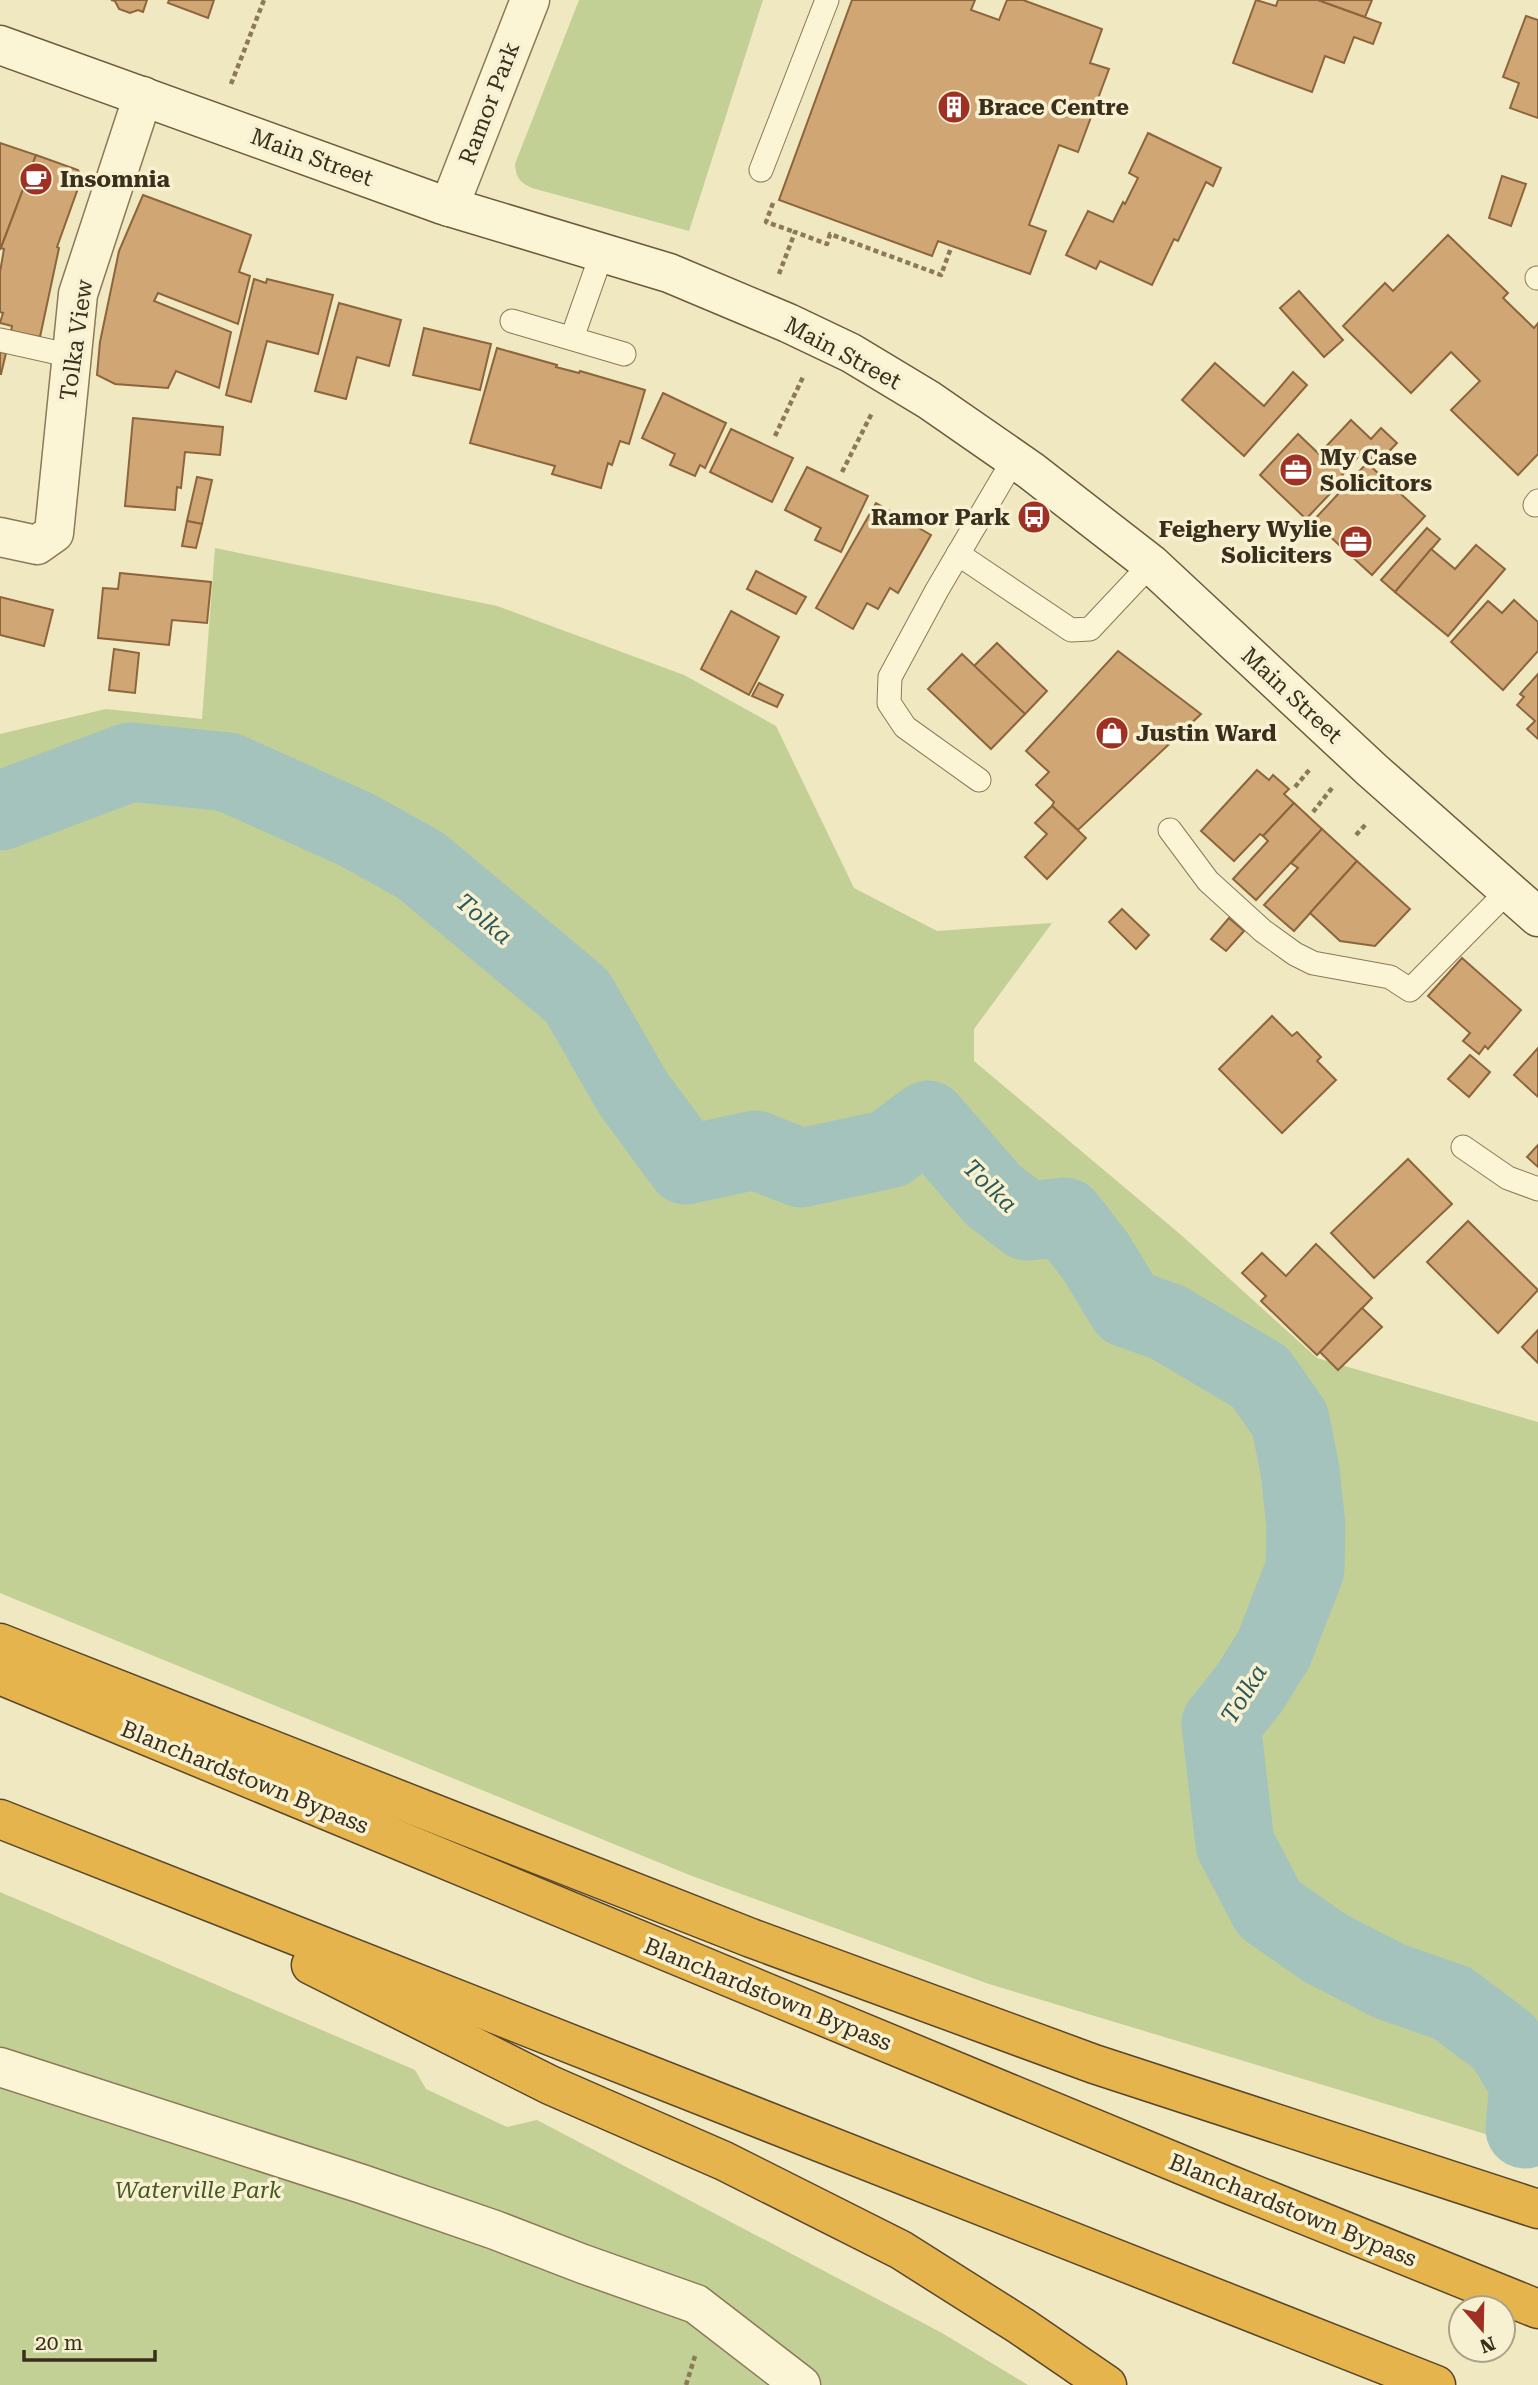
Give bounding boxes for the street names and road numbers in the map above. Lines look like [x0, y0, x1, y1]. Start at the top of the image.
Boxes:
street label: Ramor Park [454, 38, 525, 168]
street label: Main Street [247, 123, 377, 192]
street label: Tolka View [55, 278, 98, 402]
street label: Main Street [780, 311, 906, 396]
street label: Main Street [1236, 642, 1348, 749]
street label: Blanchardstown Bypass [117, 1715, 373, 1840]
street label: Blanchardstown Bypass [640, 1932, 896, 2057]
street label: Blanchardstown Bypass [1165, 2148, 1421, 2273]

